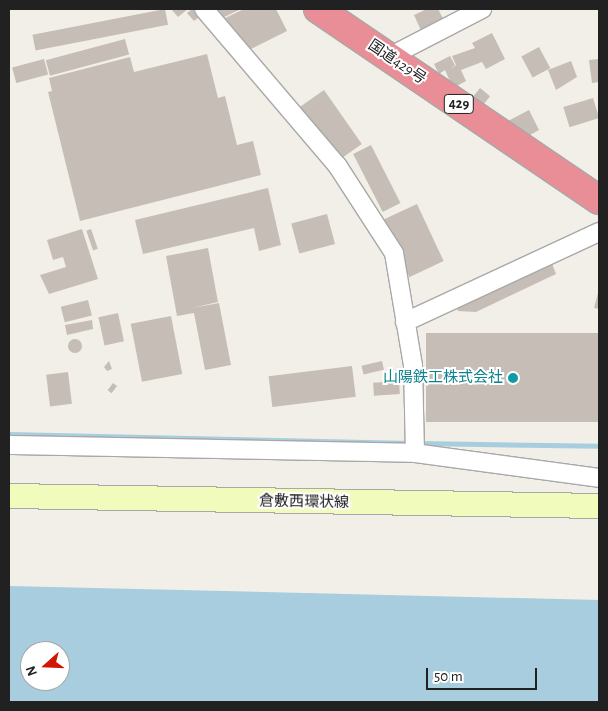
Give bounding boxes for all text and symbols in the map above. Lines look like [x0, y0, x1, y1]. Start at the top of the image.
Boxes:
street label: 国道429号 [365, 36, 429, 88]
road number: 429 [443, 92, 475, 116]
place label: 山陽鉄工株式会社 [383, 369, 503, 387]
marker: 山陽鉄工株式会社 [507, 372, 519, 384]
street label: 倉敷西環状線 [259, 492, 349, 512]
north arrow [20, 641, 70, 691]
scale bar [428, 658, 539, 690]
text: N [24, 664, 40, 678]
text: 50 m [434, 669, 463, 684]

